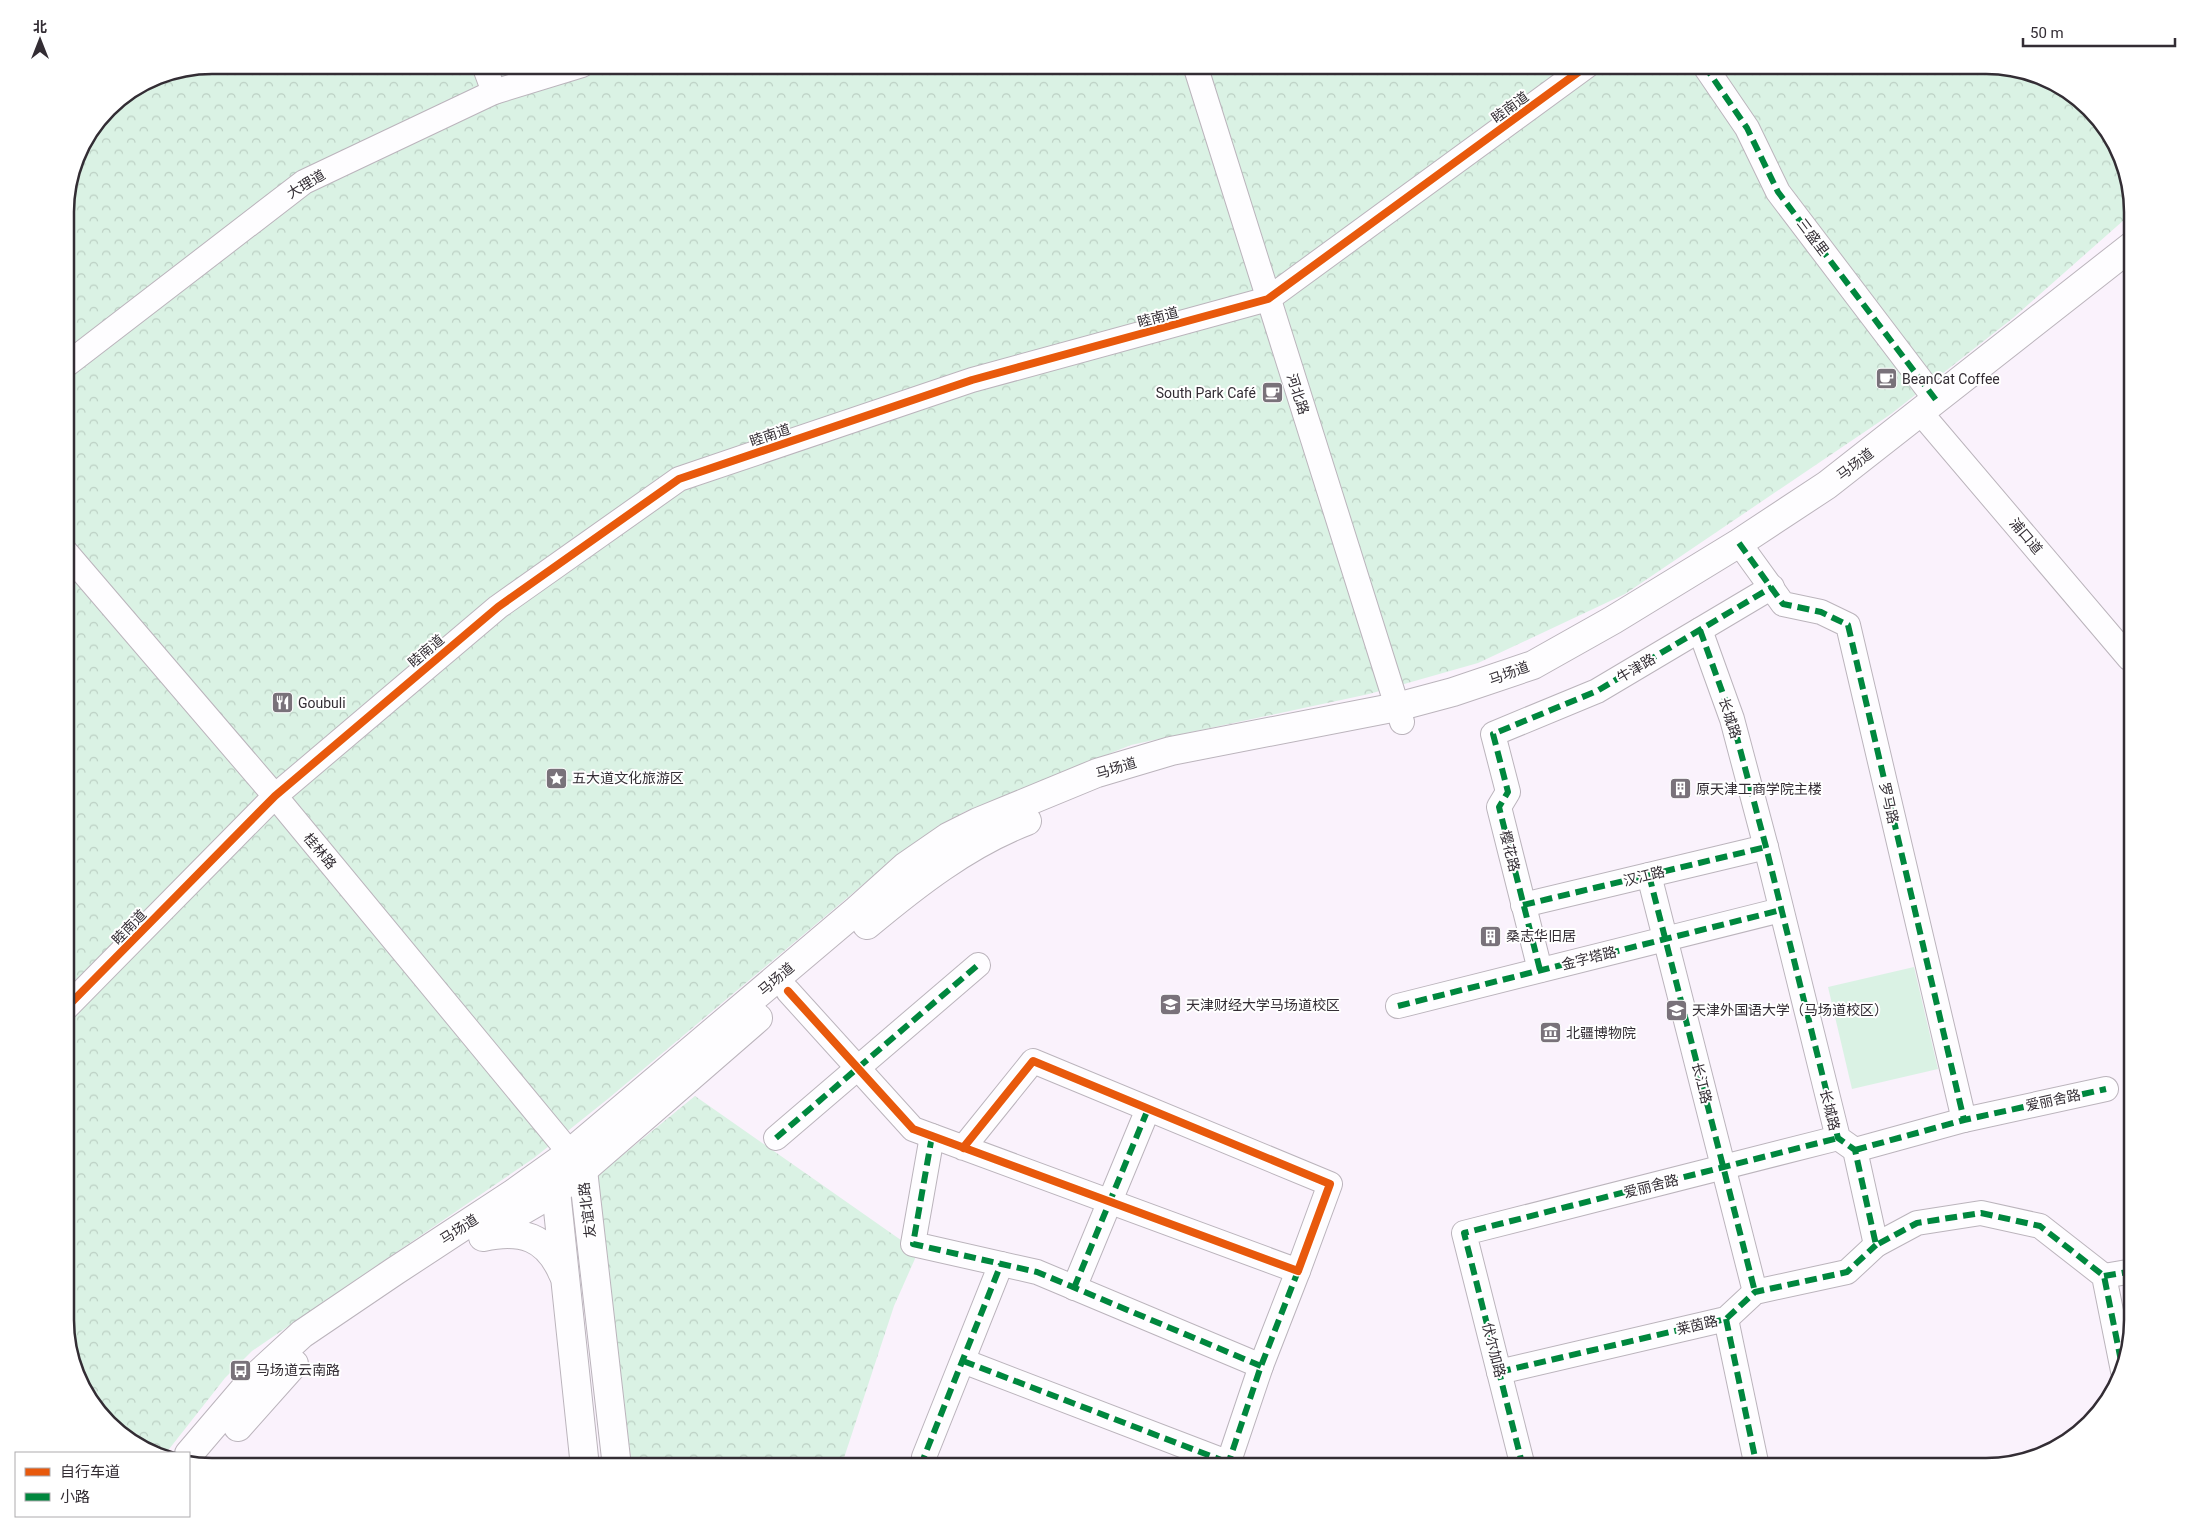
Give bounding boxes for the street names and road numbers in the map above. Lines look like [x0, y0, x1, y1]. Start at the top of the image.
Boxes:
street label: 睦南道 [1488, 88, 1532, 126]
street label: 大理道 [284, 166, 328, 202]
street label: 三盛里 [1794, 215, 1832, 259]
street label: 睦南道 [1136, 304, 1180, 330]
street label: 河北路 [1284, 372, 1312, 416]
street label: 睦南道 [748, 421, 792, 449]
street label: 马场道 [1833, 445, 1877, 483]
street label: 浦口道 [2006, 515, 2046, 557]
street label: 睦南道 [405, 631, 447, 671]
street label: 牛津路 [1614, 650, 1658, 686]
street label: 马场道 [1487, 658, 1531, 688]
street label: 长城路 [1716, 696, 1744, 740]
street label: 马场道 [1094, 754, 1138, 782]
street label: 罗马路 [1876, 781, 1902, 825]
street label: 樱花路 [1497, 829, 1523, 873]
street label: 桂林路 [300, 830, 340, 872]
street label: 汉江路 [1622, 863, 1666, 889]
street label: 睦南道 [109, 906, 149, 948]
street label: 金字塔路 [1560, 943, 1618, 973]
street label: 马场道 [755, 959, 797, 999]
street label: 长江路 [1689, 1061, 1715, 1105]
street label: 爱丽舍路 [2024, 1086, 2082, 1114]
street label: 长城路 [1817, 1088, 1843, 1132]
street label: 爱丽舍路 [1622, 1171, 1680, 1201]
street label: 友谊北路 [576, 1181, 598, 1239]
street label: 马场道 [437, 1211, 481, 1247]
street label: 莱茵路 [1675, 1312, 1719, 1338]
street label: 伏尔加路 [1479, 1321, 1509, 1379]

